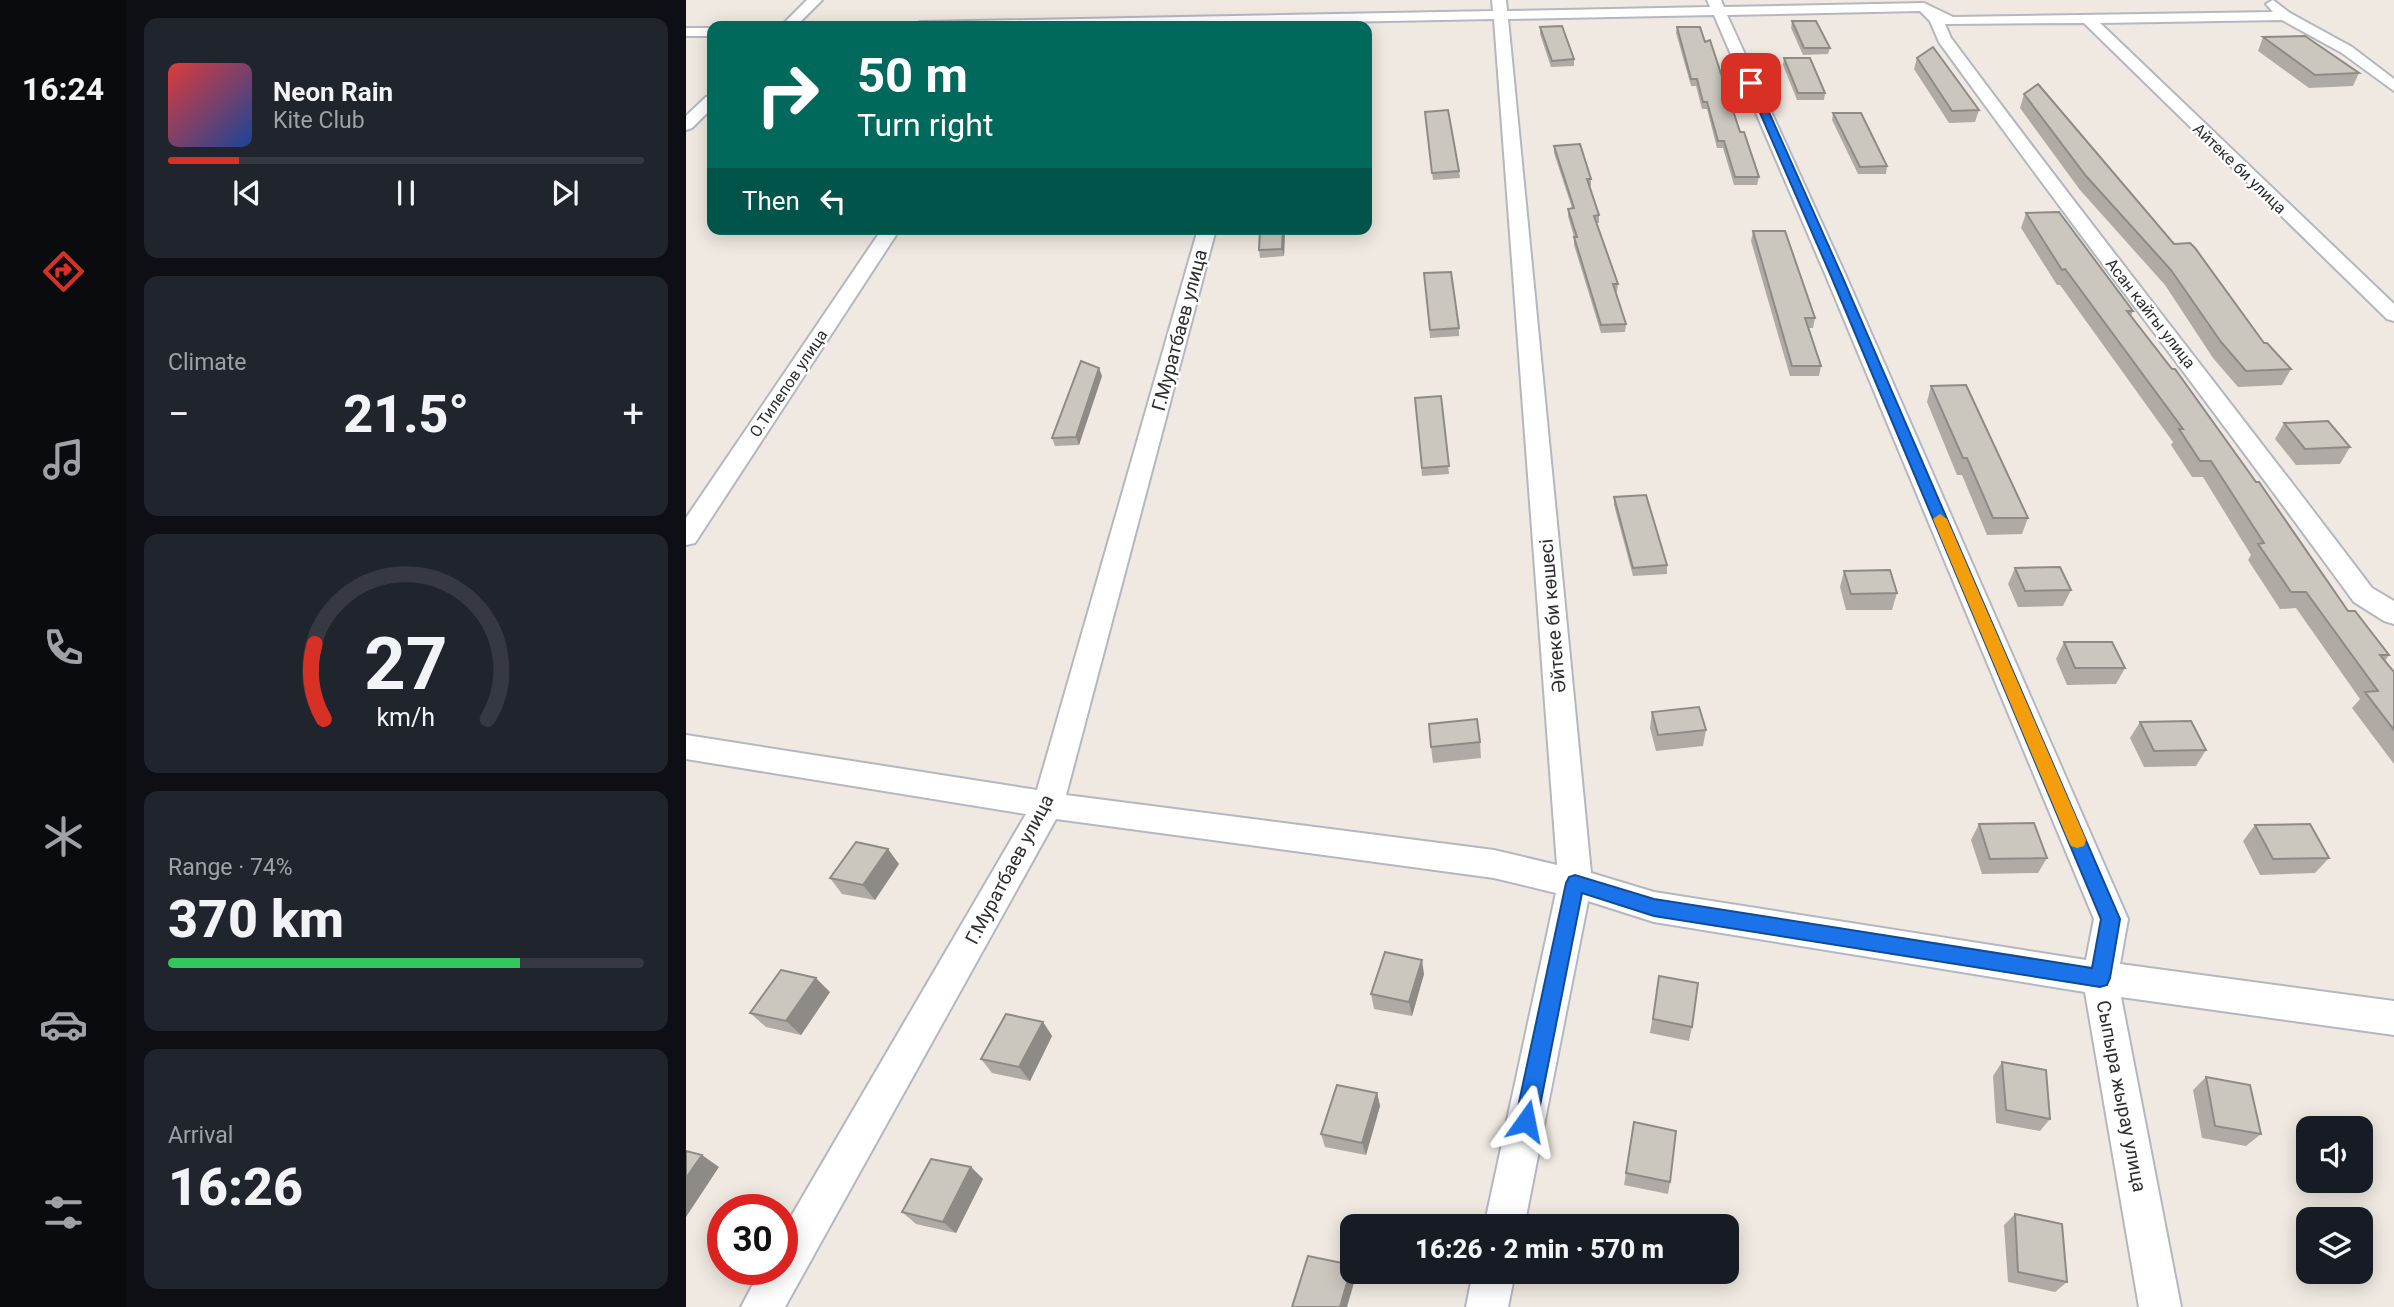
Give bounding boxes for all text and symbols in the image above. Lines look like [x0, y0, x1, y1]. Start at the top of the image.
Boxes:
text: 50 m [857, 47, 968, 104]
icon: right [742, 49, 833, 140]
pin [1721, 53, 1781, 113]
icon: arrive [1732, 64, 1770, 102]
text: 16:24 [22, 70, 104, 108]
text: Neon Rain [273, 77, 393, 107]
text: Turn right [857, 106, 993, 144]
text: Kite Club [273, 107, 365, 134]
street label: Айтеке би улица [2189, 119, 2290, 218]
icon: previous [228, 174, 266, 212]
icon: pause [387, 174, 425, 212]
icon: next [546, 174, 584, 212]
icon: left [814, 182, 852, 220]
text: Then [742, 186, 800, 216]
icon: directions [39, 247, 88, 296]
street label: Г.Муратбаев улица [1147, 247, 1212, 413]
street label: Асан кайгы улица [2102, 255, 2199, 372]
street label: О.Тилепов улица [745, 326, 831, 441]
text: Climate [168, 349, 247, 376]
text: 21.5° [343, 384, 469, 445]
text: − [168, 392, 190, 436]
text: + [622, 392, 644, 436]
icon: music [39, 435, 88, 484]
street label: Әйтеке би көшесі [1534, 538, 1571, 694]
text: 27 [364, 622, 448, 708]
icon: phone [39, 623, 88, 672]
text: km/h [377, 703, 435, 732]
street label: Г.Муратбаев улица [960, 790, 1059, 948]
icon: climate [39, 812, 88, 861]
text: Range · 74% [168, 854, 293, 881]
text: 370 km [168, 889, 344, 950]
street label: Сыпыра жырау улица [2092, 998, 2151, 1194]
icon: car [39, 1000, 88, 1049]
position arrow [1489, 1084, 1563, 1158]
map controls [2296, 1116, 2373, 1284]
button: sound [2296, 1116, 2373, 1193]
text: Arrival [168, 1122, 233, 1149]
text: 16:26 [168, 1157, 303, 1218]
icon: filters [39, 1188, 88, 1237]
speed limit sign: 30 [707, 1194, 798, 1285]
button: layers [2296, 1207, 2373, 1284]
text: 16:26 · 2 min · 570 m [1415, 1234, 1664, 1264]

